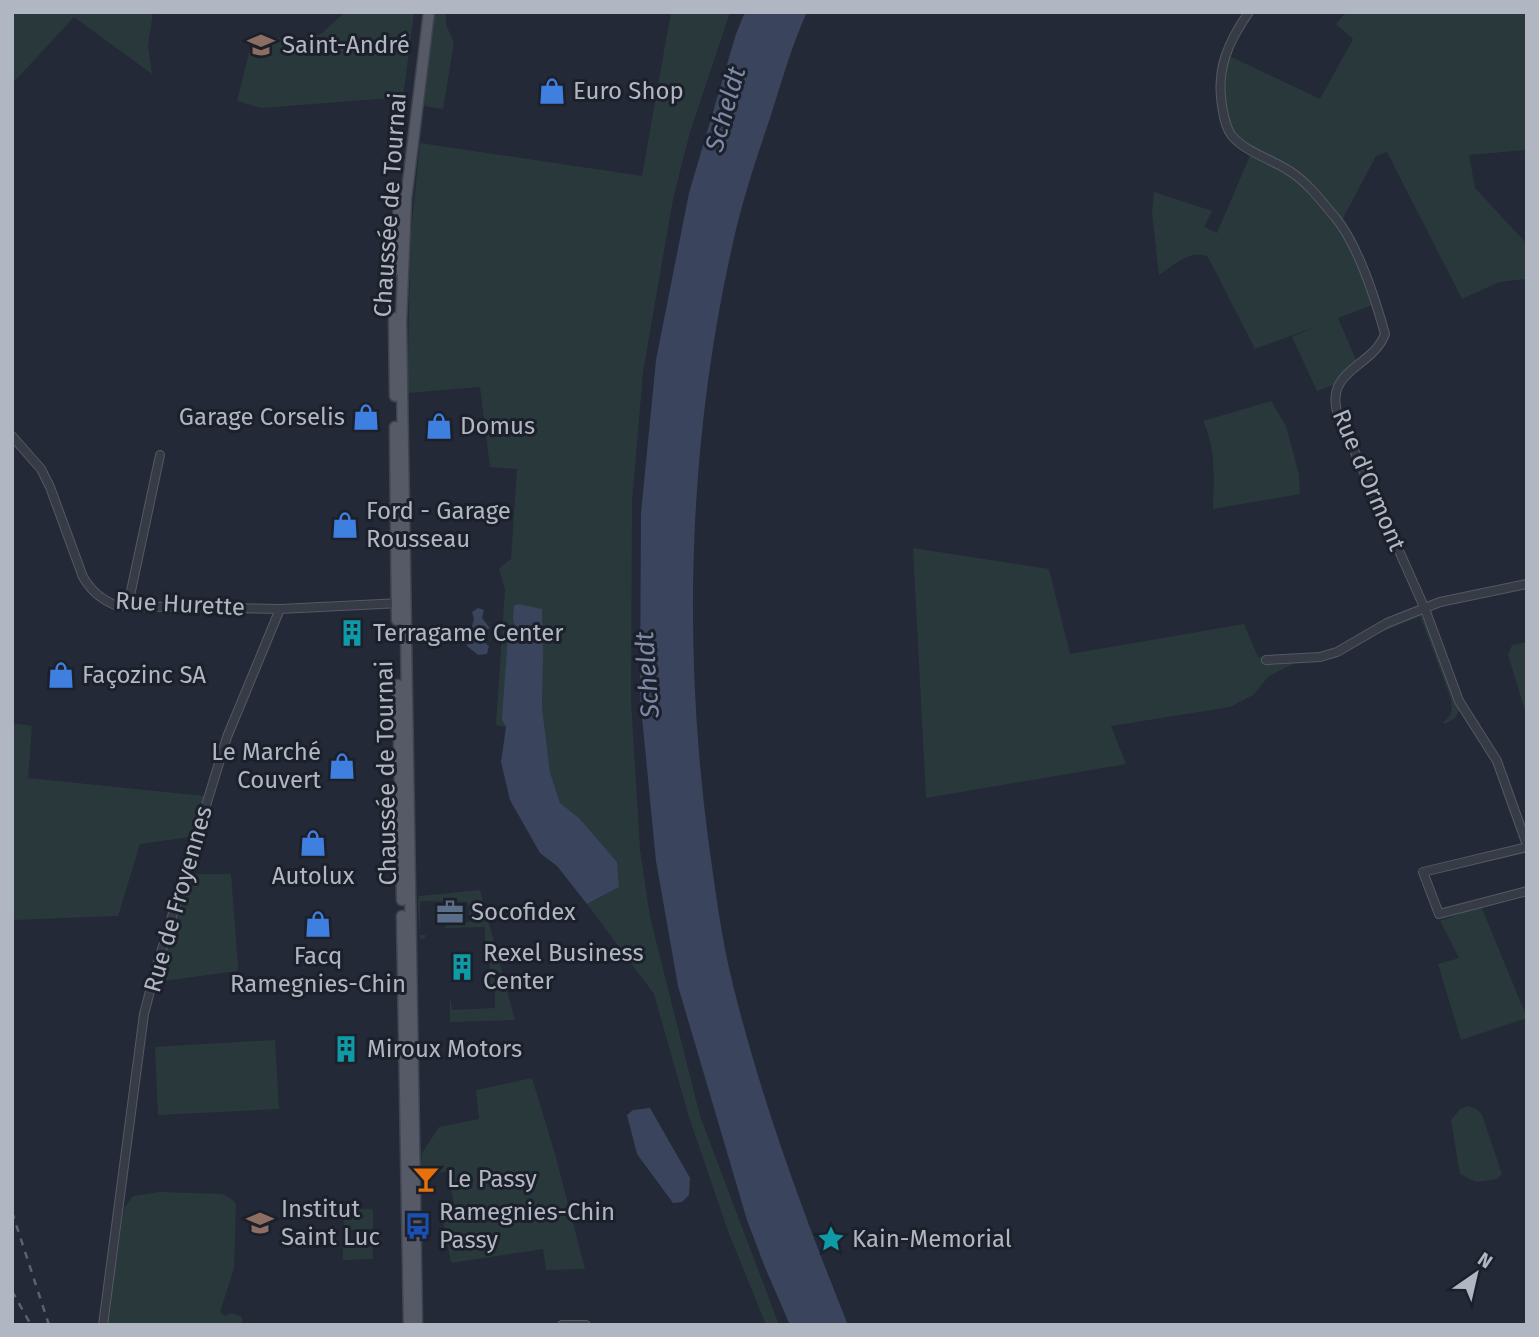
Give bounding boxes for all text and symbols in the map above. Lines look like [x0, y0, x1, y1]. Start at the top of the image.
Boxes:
school or university icon: Saint-André [246, 30, 276, 60]
place label: Saint-André [282, 31, 410, 59]
water label: Scheldt [698, 62, 753, 156]
shop icon: Euro Shop [537, 76, 567, 106]
place label: Euro Shop [573, 77, 684, 105]
street label: Chaussée de Tournai [368, 92, 412, 318]
shop icon: Garage Corselis [351, 402, 381, 432]
place label: Garage Corselis [179, 403, 345, 431]
street label: Rue d'Ormont [1327, 405, 1411, 555]
shop icon: Domus [424, 411, 454, 441]
place label: Domus [460, 412, 535, 440]
place label: Ford - Garage Rousseau [366, 497, 511, 553]
shop icon: Ford - Garage Rousseau [330, 510, 360, 540]
street label: Rue Hurette [114, 587, 246, 621]
building icon: Terragame Center [337, 618, 367, 648]
place label: Terragame Center [373, 619, 564, 647]
water label: Scheldt [629, 630, 666, 720]
shop icon: Façozinc SA [46, 660, 76, 690]
street label: Chaussée de Tournai [370, 660, 402, 886]
place label: Façozinc SA [82, 661, 206, 689]
place label: Le Marché Couvert [211, 738, 321, 794]
shop icon: Le Marché Couvert [327, 751, 357, 781]
street label: Rue de Froyennes [138, 803, 218, 995]
shop icon: Autolux [298, 828, 328, 858]
place label: Autolux [272, 862, 355, 890]
office icon: Socofidex [435, 897, 465, 927]
place label: Socofidex [471, 898, 576, 926]
shop icon: Facq Ramegnies-Chin [303, 909, 333, 939]
place label: Rexel Business Center [483, 939, 644, 995]
place label: Facq Ramegnies-Chin [230, 942, 406, 998]
building icon: Rexel Business Center [447, 952, 477, 982]
building icon: Miroux Motors [331, 1034, 361, 1064]
place label: Miroux Motors [367, 1035, 522, 1063]
bar icon: Le Passy [411, 1164, 441, 1194]
place label: Le Passy [447, 1165, 537, 1193]
place label: Institut Saint Luc [281, 1195, 380, 1251]
place label: Ramegnies-Chin Passy [439, 1198, 615, 1254]
school or university icon: Institut Saint Luc [245, 1208, 275, 1238]
bus stop icon: Ramegnies-Chin Passy [403, 1211, 433, 1241]
place icon: Kain-Memorial [816, 1224, 846, 1254]
place label: Kain-Memorial [852, 1225, 1012, 1253]
north arrow [1441, 1239, 1511, 1309]
text: N [1474, 1247, 1497, 1273]

